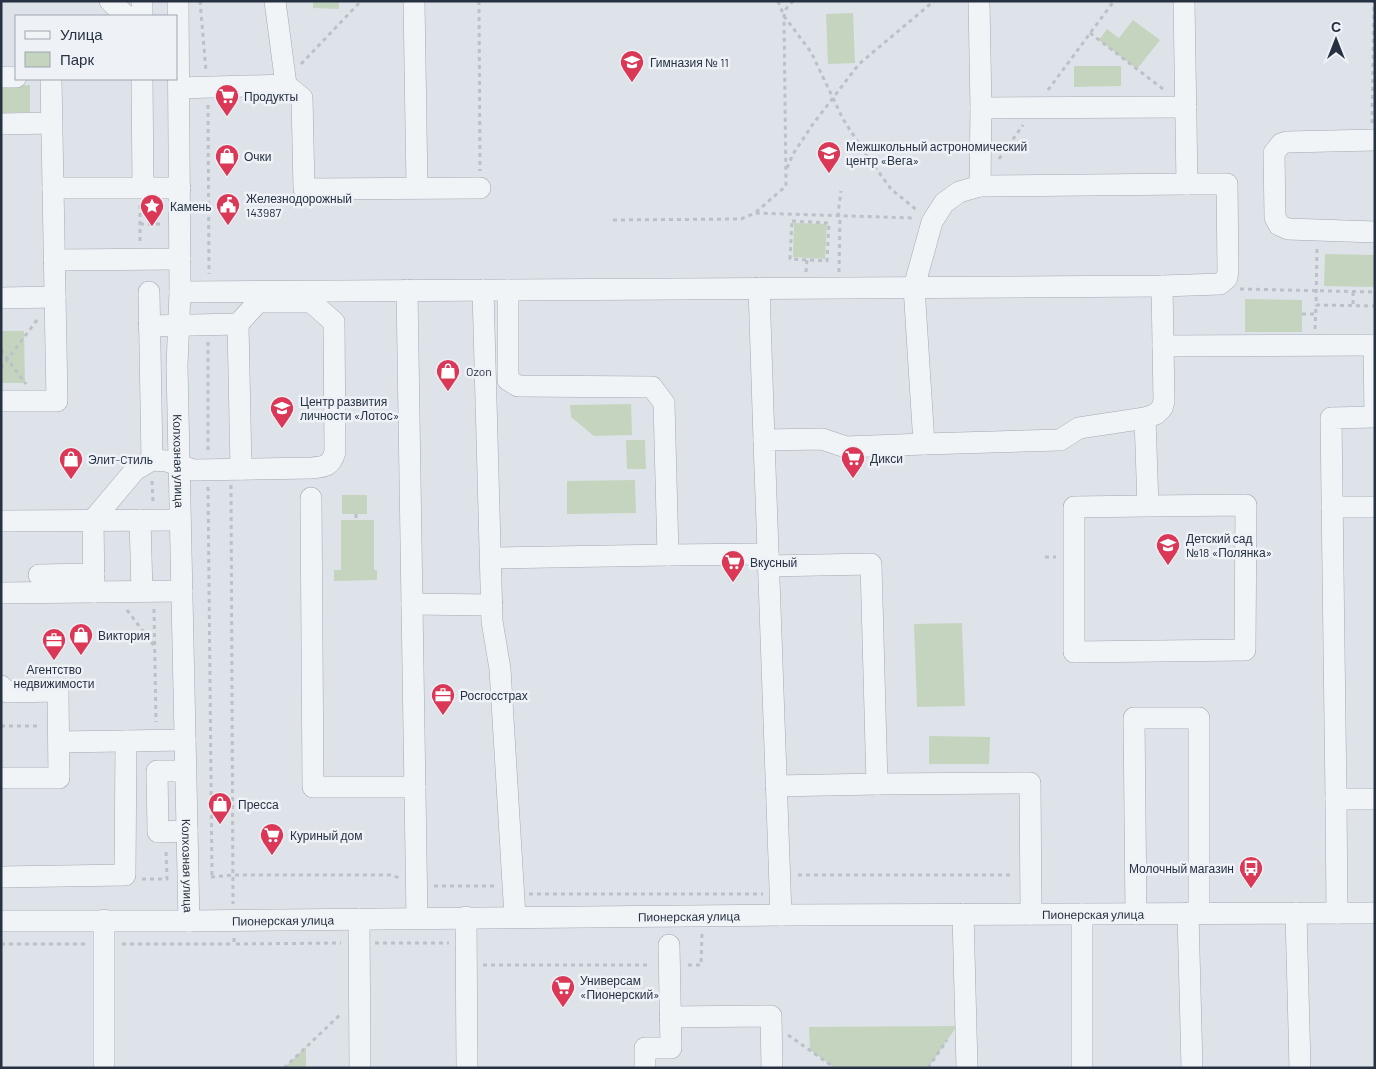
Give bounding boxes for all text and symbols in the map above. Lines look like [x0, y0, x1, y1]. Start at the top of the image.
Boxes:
legend [15, 15, 178, 80]
north arrow [1311, 15, 1361, 65]
text: С [1331, 18, 1341, 35]
text: Улица [60, 25, 103, 43]
school or university icon: Гимназия № 11 [619, 49, 645, 83]
text: Парк [60, 50, 94, 68]
place label: Гимназия № 11 [650, 55, 729, 69]
supermarket icon: Продукты [214, 83, 240, 117]
place label: Продукты [244, 89, 298, 104]
place label: Межшкольный астрономический центр «Вега» [846, 139, 1027, 168]
school or university icon: Межшкольный астрономический центр «Вега» [816, 140, 842, 174]
shop icon: Очки [214, 143, 240, 177]
place label: Очки [244, 149, 272, 163]
place label: Железнодорожный 143987 [246, 191, 352, 219]
public building icon: Железнодорожный 143987 [215, 192, 241, 226]
place icon: Камень [139, 193, 165, 227]
place label: Камень [170, 199, 211, 213]
shop icon: Ozon [435, 358, 461, 392]
place label: Ozon [466, 364, 492, 378]
place label: Центр развития личности «Лотос» [300, 394, 399, 422]
school or university icon: Центр развития личности «Лотос» [269, 395, 295, 429]
street label: Колхозная улица [171, 414, 187, 508]
supermarket icon: Дикси [840, 445, 866, 479]
shop icon: Элит-Cтиль [58, 446, 84, 480]
place label: Дикси [870, 451, 903, 466]
place label: Элит-Cтиль [88, 452, 153, 466]
place label: Детский сад №18 «Полянка» [1186, 531, 1272, 559]
school or university icon: Детский сад №18 «Полянка» [1155, 532, 1181, 566]
supermarket icon: Вкусный [720, 549, 746, 583]
place label: Вкусный [750, 555, 797, 570]
shop icon: Виктория [68, 622, 94, 656]
office icon: Агентство недвижимости [41, 627, 67, 661]
place label: Виктория [98, 628, 150, 643]
place label: Агентство недвижимости [14, 662, 94, 691]
office icon: Росгосстрах [430, 682, 456, 716]
place label: Росгосстрах [460, 688, 528, 703]
shop icon: Пресса [207, 791, 233, 825]
place label: Пресса [238, 797, 279, 812]
street label: Колхозная улица [180, 819, 196, 913]
supermarket icon: Куриный дом [259, 822, 285, 856]
place label: Куриный дом [290, 828, 363, 843]
bus stop icon: Молочный магазин [1238, 855, 1264, 889]
place label: Молочный магазин [1129, 861, 1234, 875]
street label: Пионерская улица [1042, 907, 1144, 922]
street label: Пионерская улица [638, 908, 740, 924]
street label: Пионерская улица [232, 913, 334, 928]
place label: Универсам «Пионерский» [580, 973, 660, 1002]
supermarket icon: Универсам «Пионерский» [550, 974, 576, 1008]

